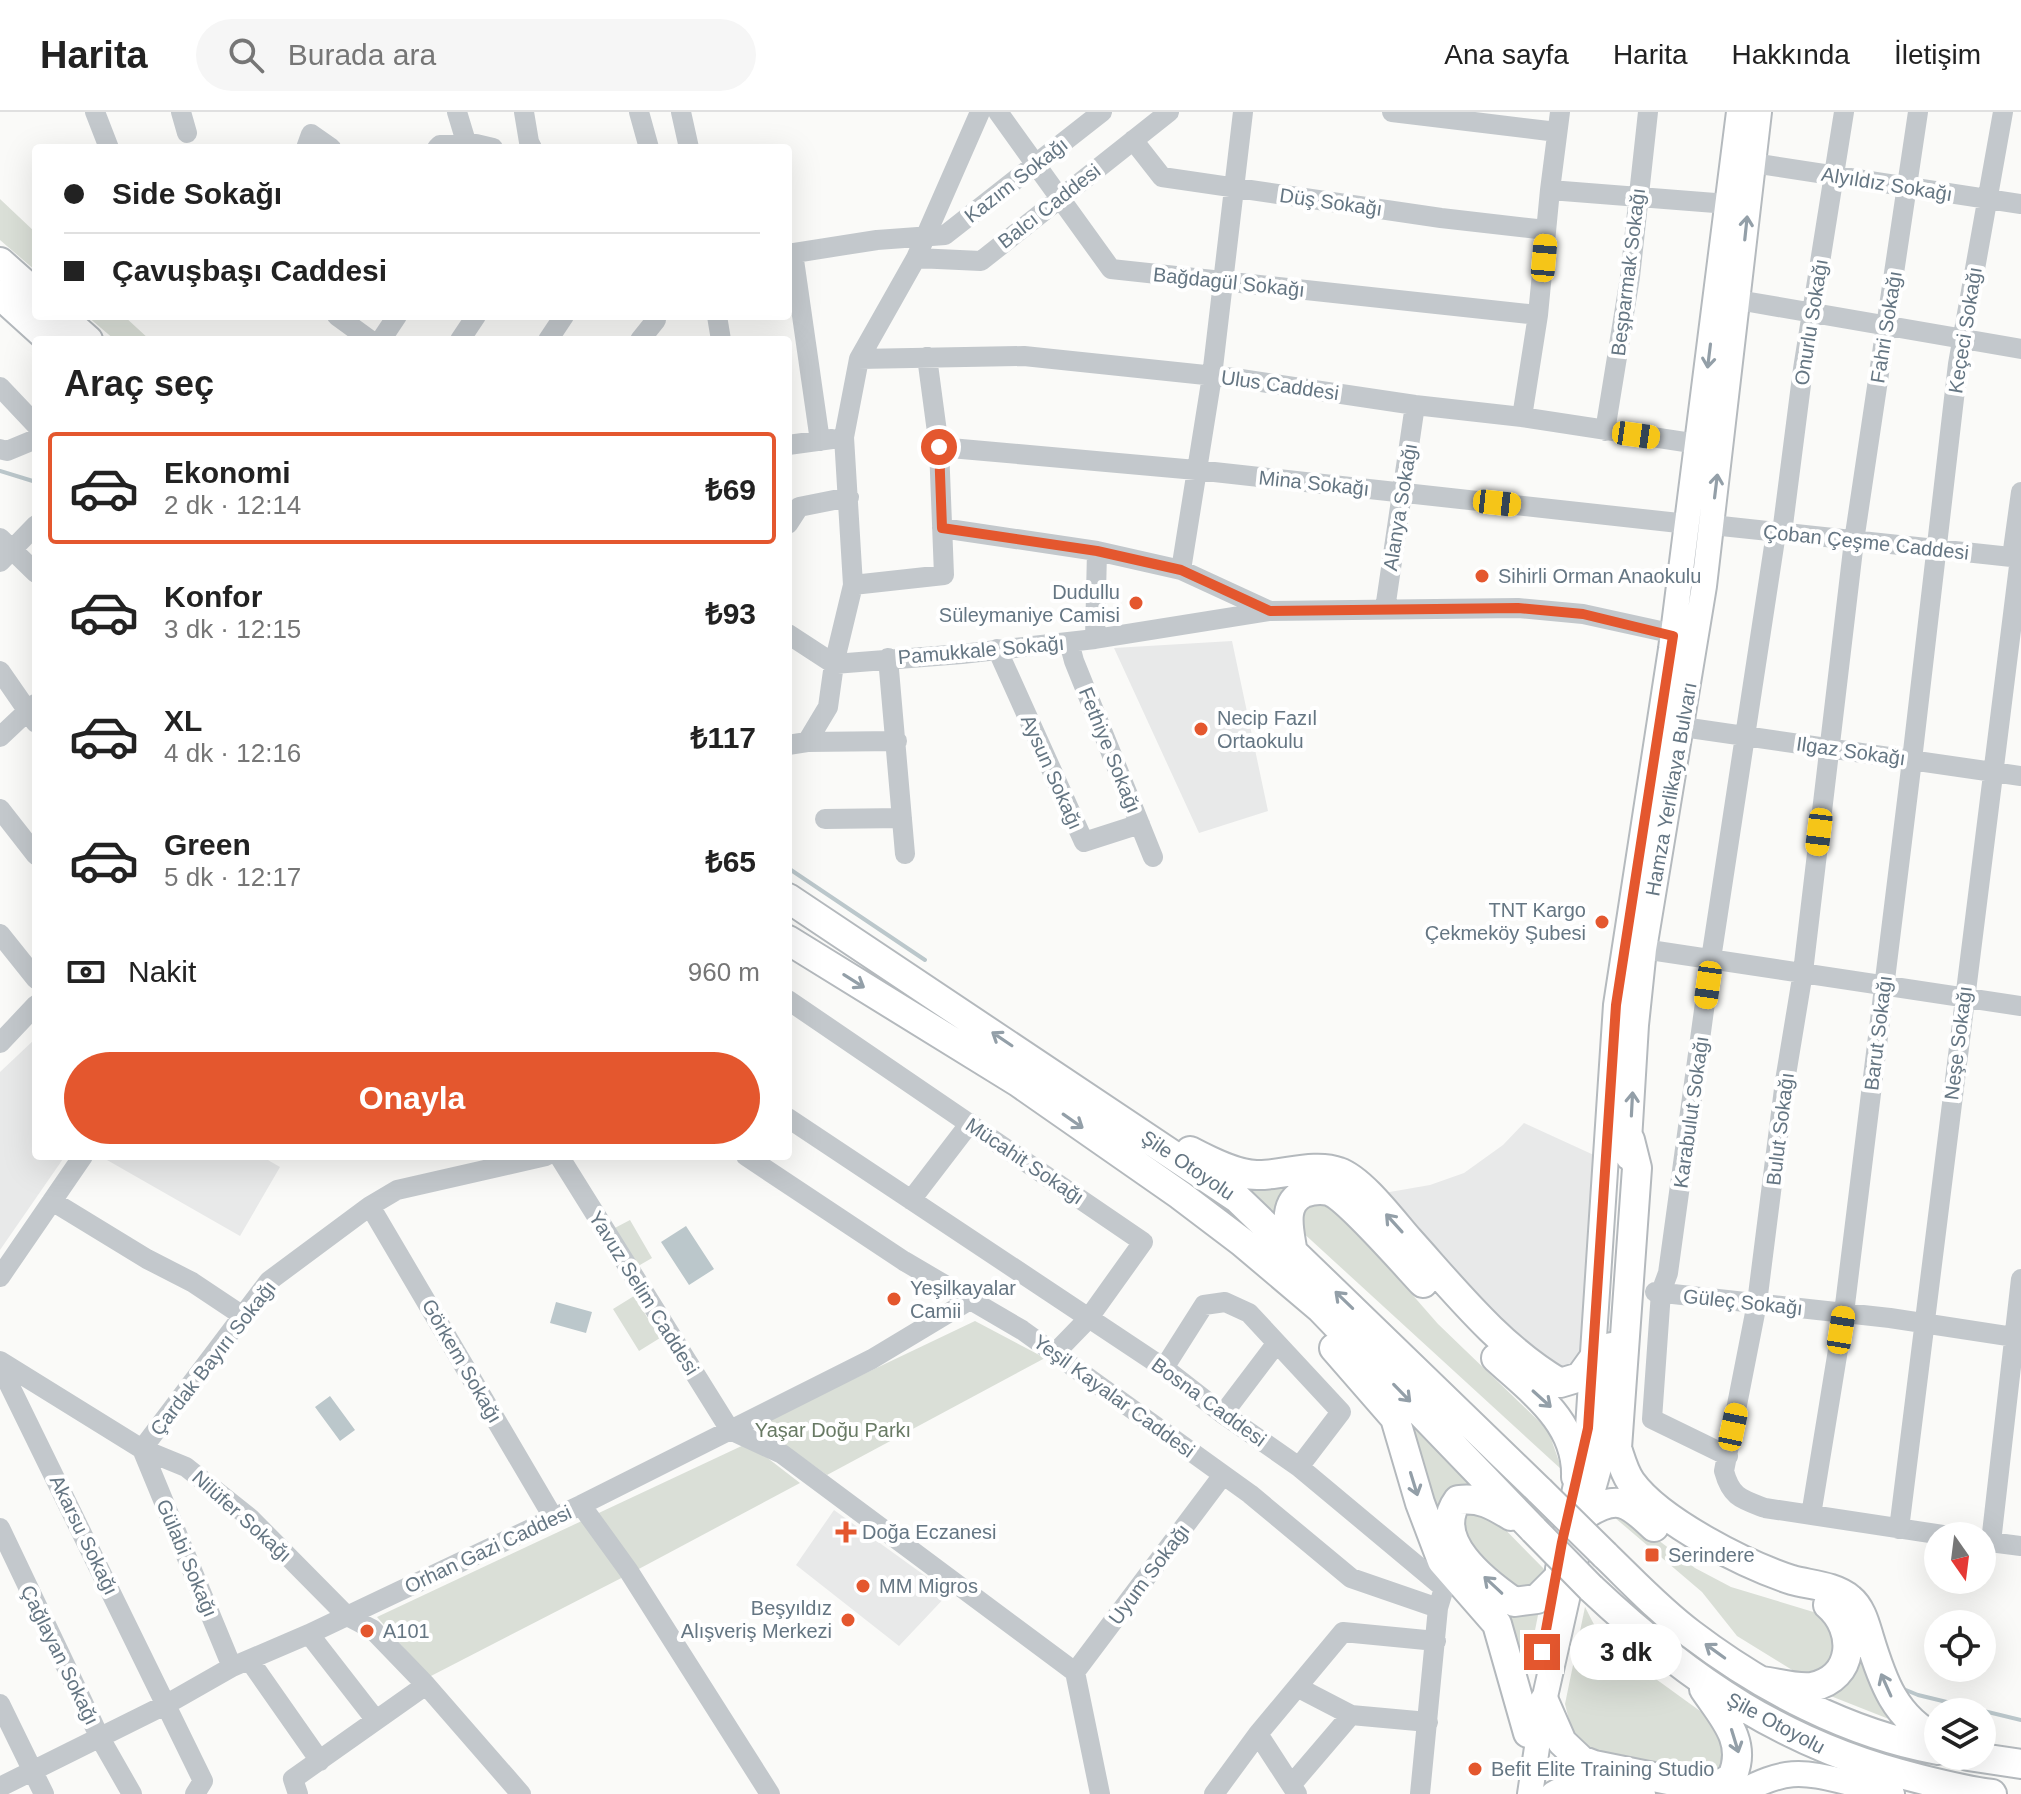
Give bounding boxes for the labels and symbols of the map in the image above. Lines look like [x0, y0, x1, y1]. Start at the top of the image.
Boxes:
street label: Kazım Sokağı [960, 133, 1072, 227]
street label: Balcı Caddesi [994, 159, 1104, 253]
street label: Alyıldız Sokağı [1820, 163, 1954, 205]
street label: Düş Sokağı [1278, 184, 1384, 220]
street label: Beşparmak Sokağı [1607, 187, 1649, 357]
one-way arrow [1738, 215, 1753, 242]
car [1530, 233, 1558, 283]
street label: Onurlu Sokağı [1790, 257, 1832, 387]
street label: Bağdagül Sokağı [1152, 263, 1306, 301]
street label: Keçeci Sokağı [1944, 265, 1986, 395]
street label: Fahri Sokağı [1866, 269, 1906, 385]
one-way arrow [1702, 342, 1717, 369]
street label: Ulus Caddesi [1220, 366, 1340, 404]
car [1611, 420, 1661, 450]
route start [921, 429, 957, 465]
street label: Alanya Sokağı [1379, 442, 1421, 572]
street label: Mina Sokağı [1258, 466, 1370, 500]
one-way arrow [1709, 474, 1724, 499]
car [1472, 489, 1522, 517]
street label: Çoban Çeşme Caddesi [1762, 520, 1970, 564]
place label: Sihirli Orman Anaokulu [1498, 565, 1701, 587]
marker: Sihirli Orman Anaokulu [1473, 567, 1491, 585]
place label: Dudullu Süleymaniye Camisi [939, 581, 1120, 626]
marker: Dudullu Süleymaniye Camisi [1127, 594, 1145, 612]
street label: Pamukkale Sokağı [897, 632, 1065, 668]
street label: Hamza Yerlikaya Bulvarı [1641, 680, 1701, 898]
street label: Fethiye Sokağı [1075, 684, 1145, 816]
place label: Necip Fazıl Ortaokulu [1217, 707, 1317, 752]
street label: Aysun Sokağı [1017, 711, 1087, 833]
marker: Necip Fazıl Ortaokulu [1192, 720, 1210, 738]
street label: Ilgaz Sokağı [1795, 732, 1907, 770]
car [1804, 807, 1834, 857]
place label: TNT Kargo Çekmeköy Şubesi [1425, 899, 1586, 944]
marker: TNT Kargo Çekmeköy Şubesi [1593, 913, 1611, 931]
car [1693, 960, 1723, 1010]
one-way arrow [842, 973, 865, 989]
street label: Barut Sokağı [1860, 974, 1896, 1092]
street label: Neşe Sokağı [1940, 985, 1976, 1101]
one-way arrow [991, 1031, 1013, 1048]
street label: Karabulut Sokağı [1669, 1034, 1713, 1190]
street label: Bulut Sokağı [1762, 1071, 1798, 1187]
one-way arrow [1624, 1091, 1639, 1118]
street label: Mücahit Sokağı [962, 1113, 1088, 1209]
one-way arrow [1062, 1113, 1084, 1129]
street label: Şile Otoyolu [1137, 1126, 1239, 1204]
street label: Yavuz Selim Caddesi [585, 1207, 703, 1379]
one-way arrow [1385, 1214, 1403, 1234]
street label: Çardak Bayırı Sokağı [146, 1276, 280, 1440]
place label: Yeşilkayalar Camii [910, 1277, 1016, 1322]
street label: Güleç Sokağı [1682, 1285, 1804, 1319]
marker: Yeşilkayalar Camii [885, 1290, 903, 1308]
one-way arrow [1334, 1290, 1354, 1309]
street label: Görkem Sokağı [418, 1295, 506, 1427]
car [1825, 1304, 1857, 1356]
street label: Yeşil Kayalar Caddesi [1029, 1330, 1199, 1462]
street label: Bosna Caddesi [1148, 1353, 1270, 1451]
one-way arrow [1392, 1383, 1411, 1402]
one-way arrow [1531, 1390, 1551, 1408]
car [1716, 1401, 1750, 1453]
park label: Yaşar Doğu Parkı [755, 1419, 911, 1441]
street label: Nilüfer Sokağı [188, 1466, 296, 1566]
one-way arrow [1408, 1471, 1422, 1496]
street label: Akarsu Sokağı [46, 1472, 122, 1598]
street label: Gülabi Sokağı [152, 1496, 222, 1620]
street label: Orhan Gazi Caddesi [401, 1501, 575, 1597]
street label: Uyum Sokağı [1104, 1519, 1194, 1629]
place label: Doğa Eczanesi [862, 1521, 997, 1543]
north arrow [1924, 1522, 1996, 1594]
marker: Doğa Eczanesi [837, 1523, 855, 1541]
place label: Serindere [1668, 1544, 1755, 1566]
marker: Serindere [1643, 1546, 1661, 1564]
place label: MM Migros [879, 1575, 978, 1597]
one-way arrow [1483, 1575, 1503, 1594]
marker: MM Migros [854, 1577, 872, 1595]
street label: Çağlayan Sokağı [17, 1582, 103, 1728]
place label: Beşyıldız Alışveriş Merkezi [681, 1597, 832, 1642]
marker: Beşyıldız Alışveriş Merkezi [839, 1611, 857, 1629]
place label: A101 [383, 1620, 430, 1642]
marker: A101 [358, 1622, 376, 1640]
callout: 3 dk [1570, 1624, 1682, 1680]
route end [1524, 1634, 1560, 1670]
one-way arrow [1704, 1643, 1726, 1660]
one-way arrow [1877, 1673, 1892, 1697]
street label: Şile Otoyolu [1723, 1688, 1829, 1758]
one-way arrow [1728, 1728, 1743, 1754]
place label: Befit Elite Training Studio [1491, 1758, 1714, 1780]
marker: Befit Elite Training Studio [1466, 1760, 1484, 1778]

